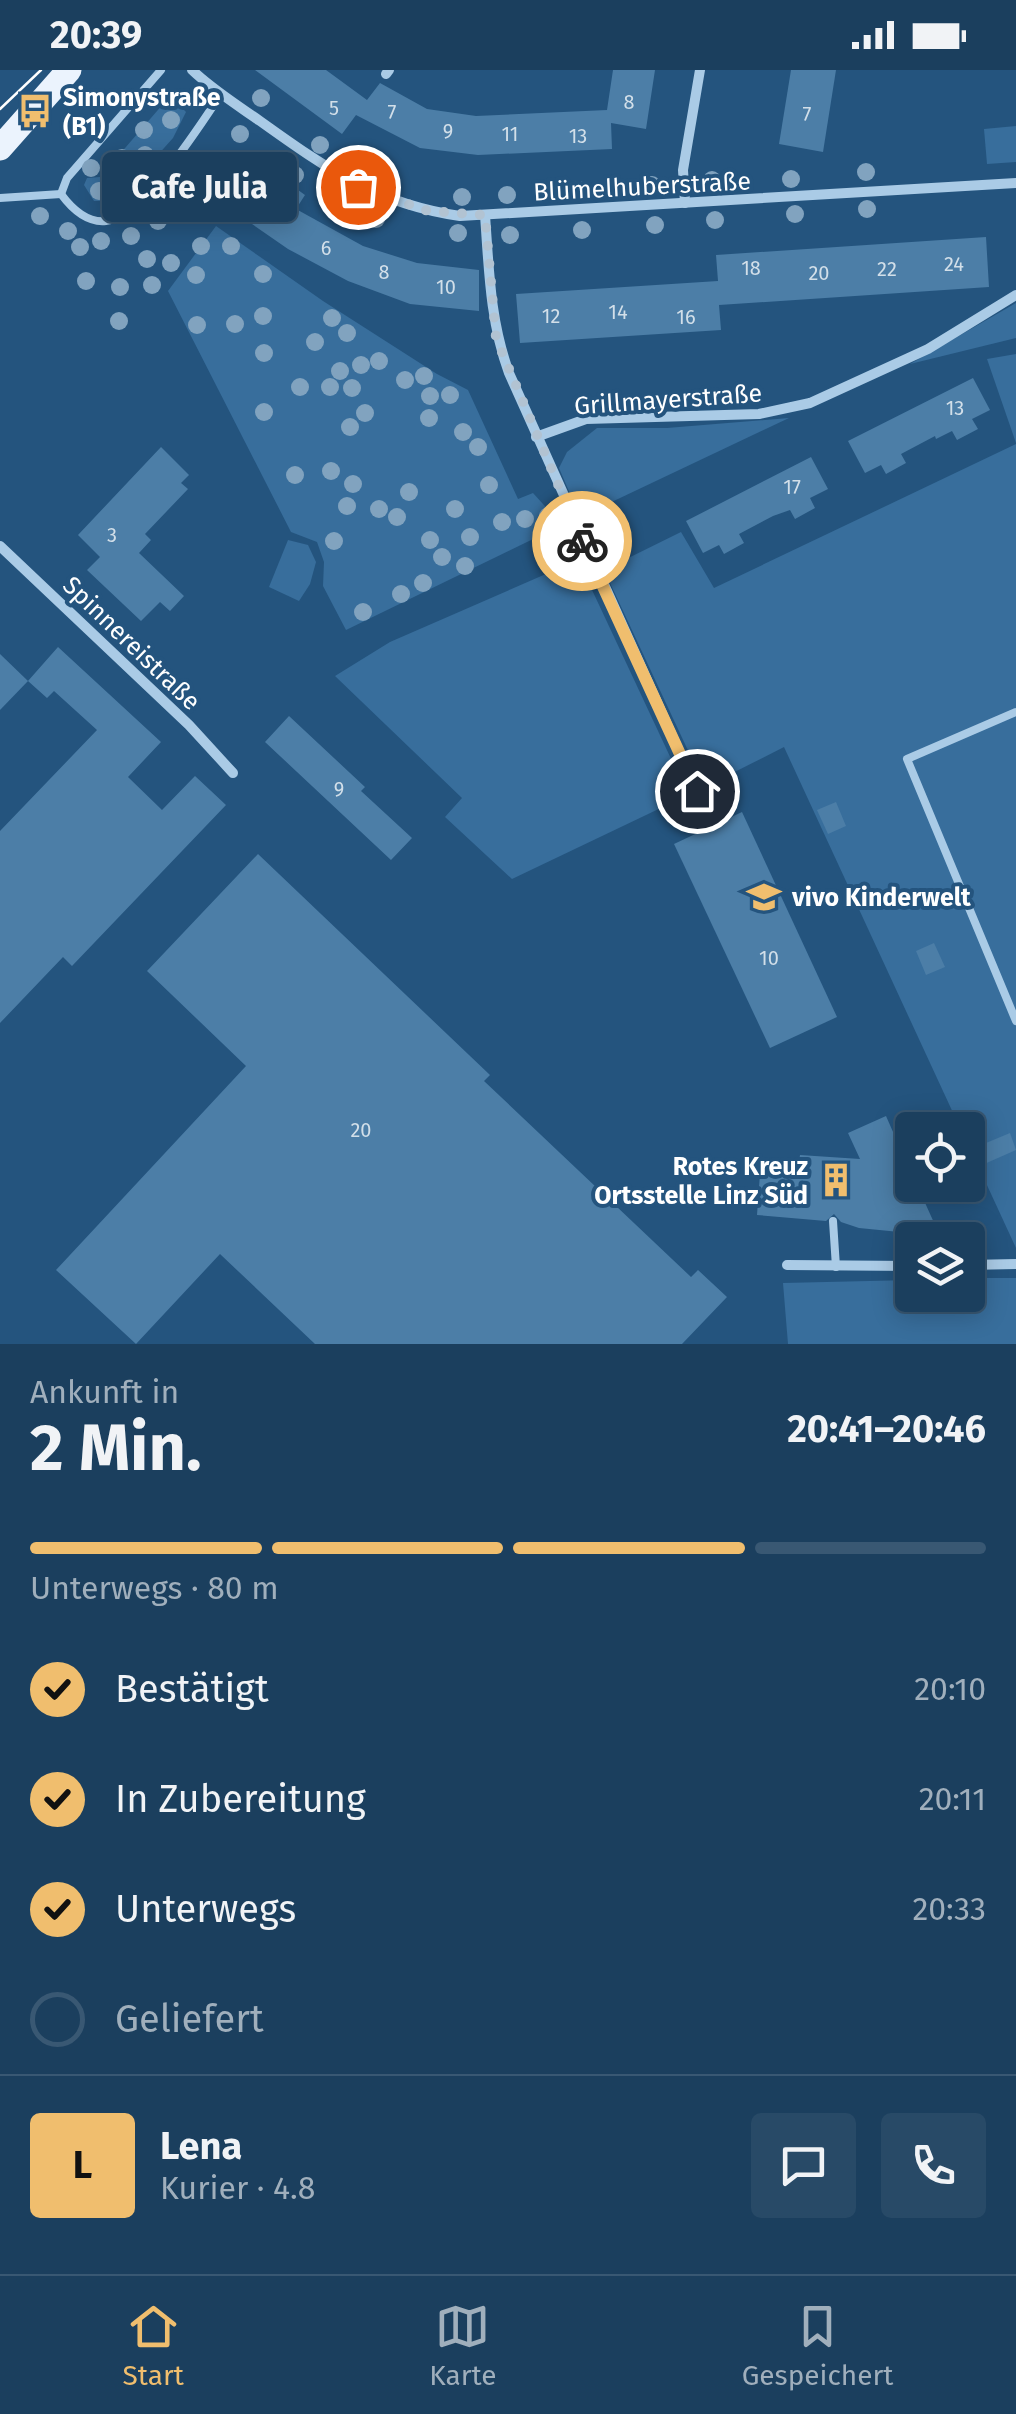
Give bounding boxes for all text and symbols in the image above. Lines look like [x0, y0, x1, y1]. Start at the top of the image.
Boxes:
text: 20:39 [50, 12, 142, 58]
place label: Simonystraße (B1) [63, 83, 221, 142]
house number: 8 [623, 90, 635, 114]
bus stop icon: Simonystraße (B1) [16, 92, 54, 130]
house number: 5 [329, 96, 339, 120]
house number: 7 [388, 100, 397, 124]
house number: 7 [803, 102, 812, 126]
house number: 9 [443, 119, 453, 143]
house number: 11 [501, 122, 519, 146]
house number: 13 [569, 124, 587, 148]
pin [316, 145, 401, 230]
callout: Cafe Julia [103, 152, 298, 222]
icon: bag [331, 160, 386, 215]
street label: Blümelhuberstraße [532, 166, 752, 208]
text: Cafe Julia [131, 168, 268, 206]
house number: 6 [321, 236, 331, 260]
house number: 24 [944, 252, 964, 276]
house number: 18 [741, 256, 761, 280]
house number: 22 [877, 257, 897, 281]
house number: 8 [378, 260, 390, 284]
house number: 20 [808, 261, 830, 285]
house number: 10 [436, 275, 456, 299]
house number: 14 [608, 300, 628, 324]
house number: 12 [542, 304, 560, 328]
house number: 16 [676, 305, 696, 329]
street label: Grillmayerstraße [573, 378, 763, 422]
house number: 13 [946, 396, 964, 420]
house number: 17 [783, 475, 801, 499]
courier [532, 491, 632, 591]
icon: bike [555, 514, 610, 569]
house number: 3 [107, 523, 117, 547]
street label: Spinnereistraße [56, 571, 206, 717]
pin [655, 749, 740, 834]
icon: home [670, 764, 725, 819]
house number: 9 [334, 777, 344, 801]
school or university icon: vivo Kinderwelt [745, 878, 783, 916]
place label: vivo Kinderwelt [791, 883, 971, 913]
house number: 10 [759, 946, 779, 970]
map controls [895, 1112, 985, 1312]
button: locate [895, 1112, 985, 1202]
house number: 20 [350, 1118, 372, 1142]
place label: Rotes Kreuz Ortsstelle Linz Süd [594, 1152, 809, 1211]
building icon: Rotes Kreuz Ortsstelle Linz Süd [817, 1161, 855, 1199]
button: layers [895, 1222, 985, 1312]
text: Ankunft in [30, 1373, 179, 1411]
text: 20:41–20:46 [787, 1406, 986, 1452]
text: 2 Min. [30, 1409, 202, 1487]
text: Unterwegs · 80 m [30, 1569, 279, 1607]
icon: check [30, 1662, 85, 1717]
text: Bestätigt [115, 1666, 269, 1712]
text: 20:10 [914, 1670, 986, 1708]
icon: check [30, 1772, 85, 1827]
text: In Zubereitung [115, 1776, 366, 1822]
text: 20:11 [919, 1780, 986, 1818]
icon: check [30, 1882, 85, 1937]
text: Unterwegs [115, 1886, 296, 1932]
text: 20:33 [912, 1890, 986, 1928]
text: Geliefert [115, 1996, 264, 2042]
button: chat [751, 2113, 856, 2218]
button: phone [881, 2113, 986, 2218]
text: Lena [160, 2123, 242, 2169]
text: L [73, 2142, 92, 2188]
text: Kurier · 4.8 [160, 2169, 315, 2207]
tab: Start [123, 2299, 184, 2392]
tab: Karte [429, 2299, 496, 2392]
tab: Gespeichert [742, 2299, 893, 2392]

